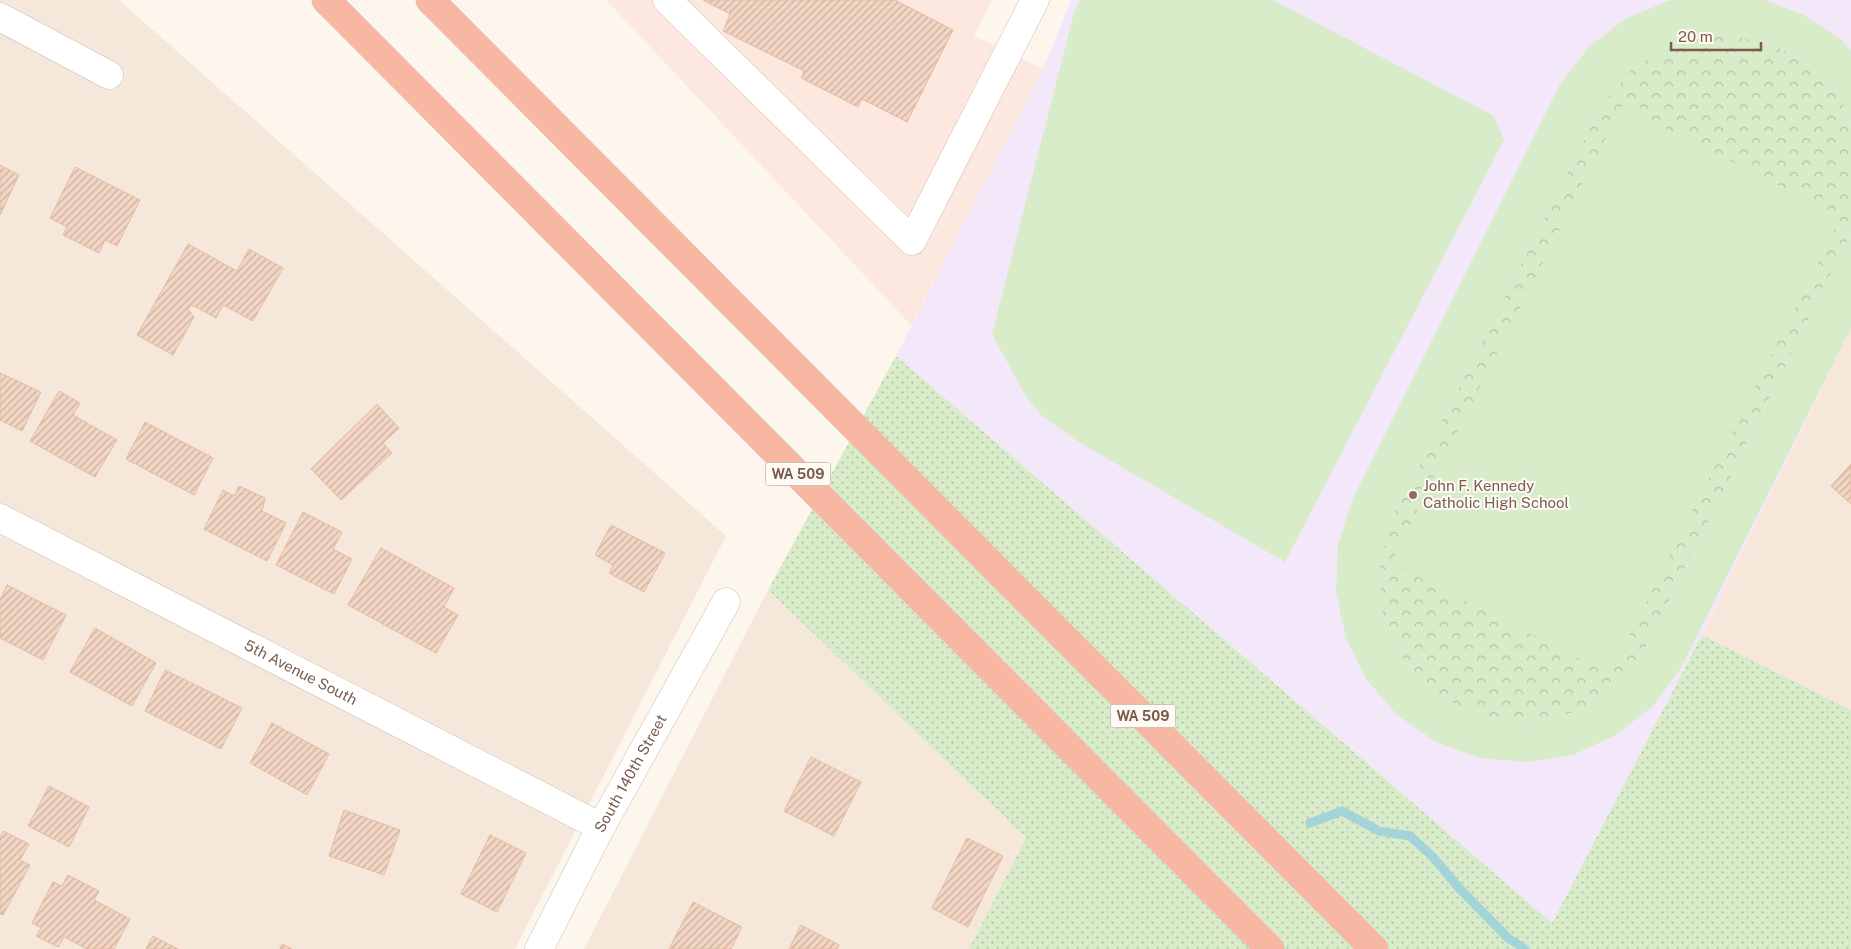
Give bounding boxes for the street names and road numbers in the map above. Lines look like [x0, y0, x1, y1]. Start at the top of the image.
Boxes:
road number: WA 509 [766, 462, 830, 486]
street label: 5th Avenue South [242, 636, 360, 708]
road number: WA 509 [1110, 704, 1176, 728]
street label: South 140th Street [591, 711, 670, 835]

